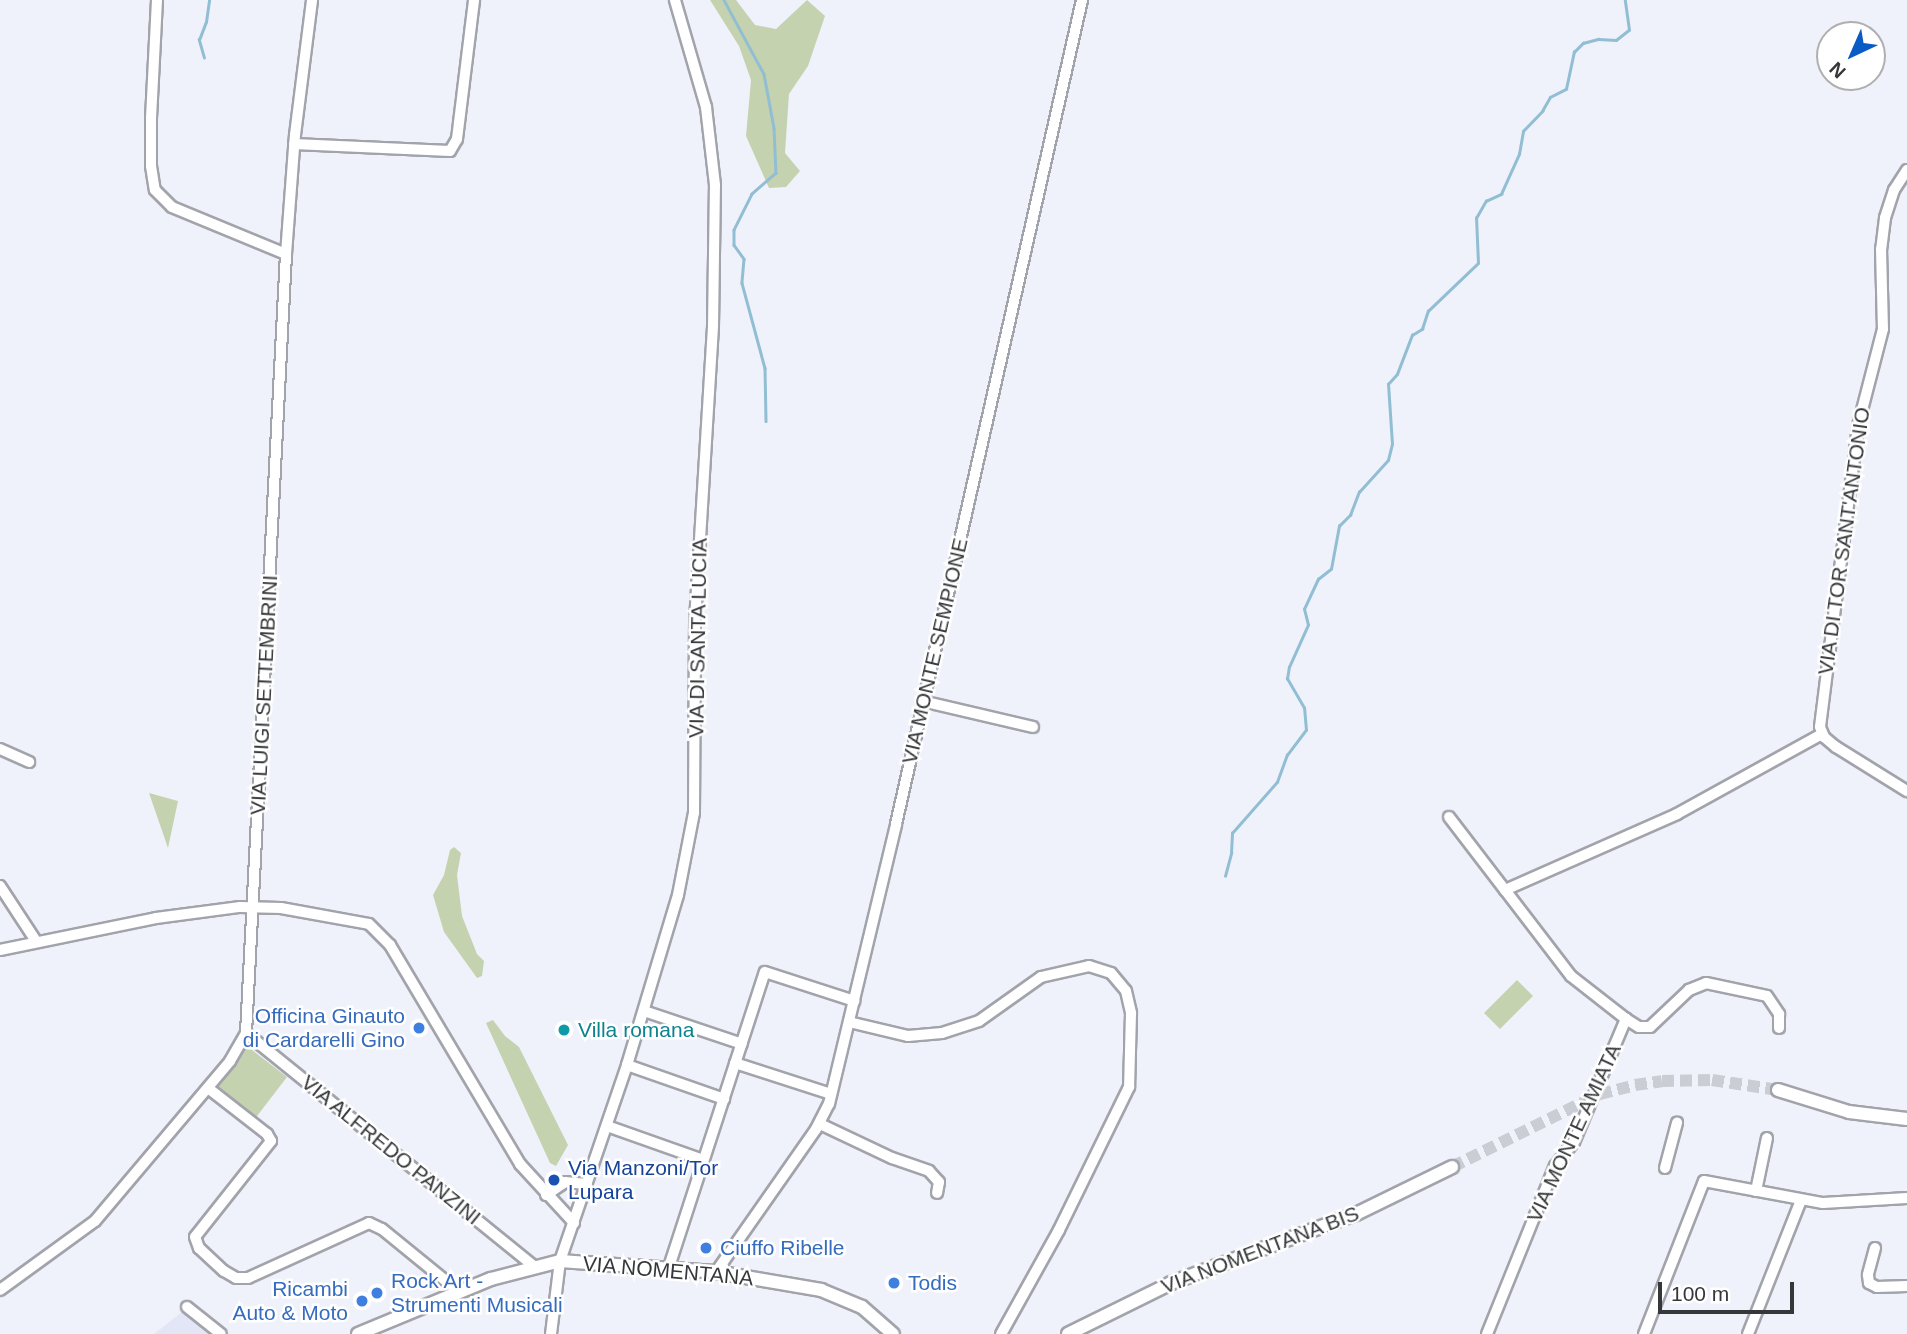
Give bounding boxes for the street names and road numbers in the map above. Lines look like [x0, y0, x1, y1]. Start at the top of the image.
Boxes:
street label: VIA DI TOR SANT'ANTONIO [1813, 405, 1875, 677]
street label: VIA MONTE SEMPIONE [897, 535, 973, 767]
street label: VIA DI SANTA LUCIA [684, 536, 712, 740]
street label: VIA LUIGI SETTEMBRINI [245, 574, 283, 816]
street label: VIA MONTE AMIATA [1521, 1039, 1627, 1227]
street label: VIA ALFREDO PANZINI [295, 1069, 487, 1231]
street label: VIA NOMENTANA BIS [1157, 1200, 1363, 1300]
street label: VIA NOMENTANA [581, 1251, 755, 1291]

